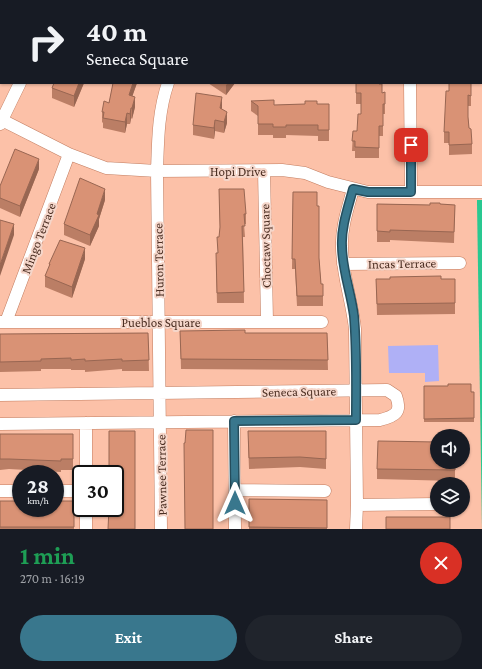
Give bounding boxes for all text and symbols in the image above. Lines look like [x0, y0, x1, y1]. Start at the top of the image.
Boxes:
icon: right [20, 16, 72, 68]
text: 40 m [86, 16, 147, 47]
text: Seneca Square [86, 49, 189, 69]
pin [394, 128, 428, 162]
icon: arrive [400, 134, 422, 156]
street label: Hopi Drive [210, 164, 266, 179]
street label: Mingo Terrace [18, 200, 59, 276]
street label: Choctaw Square [257, 203, 274, 288]
street label: Huron Terrace [150, 223, 167, 297]
street label: Incas Terrace [368, 255, 437, 272]
street label: Pueblos Square [122, 315, 201, 330]
street label: Seneca Square [262, 383, 336, 400]
map controls [430, 429, 470, 517]
button: sound [430, 429, 470, 469]
street label: Pawnee Terrace [153, 434, 170, 516]
speed limit sign: 30 [72, 465, 124, 517]
text: 28 [27, 475, 49, 497]
button: layers [430, 477, 470, 517]
position arrow [214, 482, 256, 524]
text: km/h [27, 495, 49, 506]
text: 1 min [20, 542, 75, 569]
button: close [420, 542, 462, 584]
text: 270 m · 16:19 [20, 571, 85, 586]
button: Exit [20, 615, 237, 661]
button: Share [245, 615, 462, 661]

